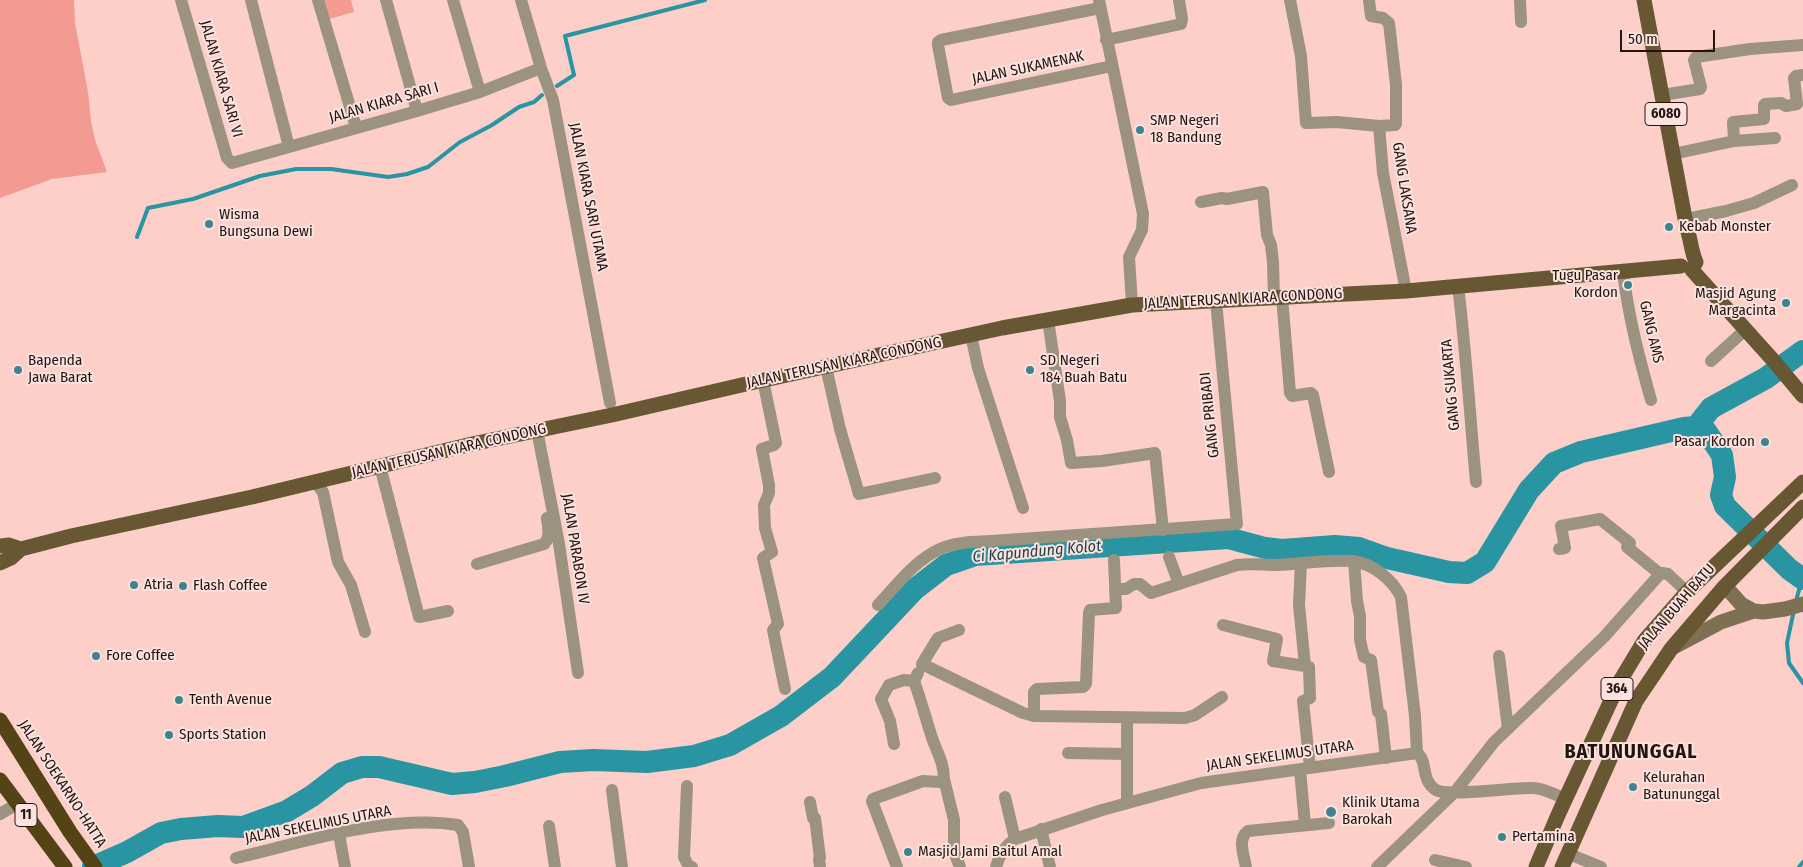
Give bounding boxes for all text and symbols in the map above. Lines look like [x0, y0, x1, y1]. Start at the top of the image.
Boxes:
street label: JALAN KIARA SARI VI [196, 18, 246, 140]
scale bar [1623, 20, 1718, 52]
text: 50 m [1628, 30, 1658, 48]
street label: JALAN SUKAMENAK [970, 47, 1086, 89]
street label: JALAN KIARA SARI I [327, 79, 441, 127]
road number: 6080 [1645, 102, 1687, 126]
place label: SMP Negeri 18 Bandung [1150, 112, 1221, 147]
street label: JALAN KIARA SARI UTAMA [565, 121, 611, 273]
marker: SMP Negeri 18 Bandung [1134, 124, 1146, 136]
street label: GANG LAKSANA [1388, 141, 1420, 235]
place label: Wisma Bungsuna Dewi [219, 206, 313, 241]
marker: Wisma Bungsuna Dewi [203, 218, 215, 230]
place label: Kebab Monster [1679, 218, 1771, 236]
marker: Kebab Monster [1663, 221, 1675, 233]
place label: Tugu Pasar Kordon [1552, 267, 1618, 302]
marker: Tugu Pasar Kordon [1622, 279, 1634, 291]
street label: JALAN TERUSAN KIARA CONDONG [1143, 285, 1343, 313]
place label: Masjid Agung Margacinta [1695, 285, 1776, 320]
marker: Masjid Agung Margacinta [1780, 297, 1792, 309]
street label: GANG AMS [1635, 299, 1667, 365]
street label: JALAN TERUSAN KIARA CONDONG [745, 334, 943, 392]
street label: GANG SUKARTA [1438, 339, 1464, 431]
place label: Bapenda Jawa Barat [28, 352, 92, 387]
place label: SD Negeri 184 Buah Batu [1040, 352, 1127, 387]
marker: Bapenda Jawa Barat [12, 364, 24, 376]
marker: SD Negeri 184 Buah Batu [1024, 364, 1036, 376]
street label: GANG PRIBADI [1197, 371, 1223, 459]
street label: JALAN TERUSAN KIARA CONDONG [350, 420, 548, 482]
place label: Pasar Kordon [1674, 433, 1755, 451]
marker: Pasar Kordon [1759, 436, 1771, 448]
street label: JALAN PARABON IV [557, 492, 593, 606]
water label: Ci Kapundung Kolot [972, 537, 1102, 567]
street label: JALAN BUAH BATU [1635, 561, 1719, 653]
place label: Atria [144, 576, 173, 594]
place label: Flash Coffee [193, 577, 267, 595]
marker: Atria [128, 579, 140, 591]
marker: Flash Coffee [177, 580, 189, 592]
place label: Fore Coffee [106, 647, 175, 665]
marker: Fore Coffee [90, 650, 102, 662]
road number: 364 [1601, 678, 1633, 701]
place label: Tenth Avenue [189, 691, 272, 709]
marker: Tenth Avenue [173, 694, 185, 706]
street label: JALAN SOEKARNO-HATTA [14, 717, 110, 851]
place label: Sports Station [179, 726, 266, 744]
marker: Sports Station [163, 729, 175, 741]
street label: JALAN SEKELIMUS UTARA [1205, 737, 1355, 775]
district label: BATUNUNGGAL [1563, 740, 1699, 764]
place label: Kelurahan Batununggal [1643, 769, 1720, 804]
marker: Kelurahan Batununggal [1627, 781, 1639, 793]
place label: Klinik Utama Barokah [1342, 794, 1420, 829]
street label: JALAN SEKELIMUS UTARA [243, 802, 393, 848]
road number: 11 [15, 804, 37, 826]
marker: Klinik Utama Barokah [1324, 805, 1338, 819]
place label: Pertamina [1512, 828, 1575, 846]
marker: Pertamina [1496, 831, 1508, 843]
place label: Masjid Jami Baitul Amal [918, 843, 1062, 861]
marker: Masjid Jami Baitul Amal [902, 846, 914, 858]

